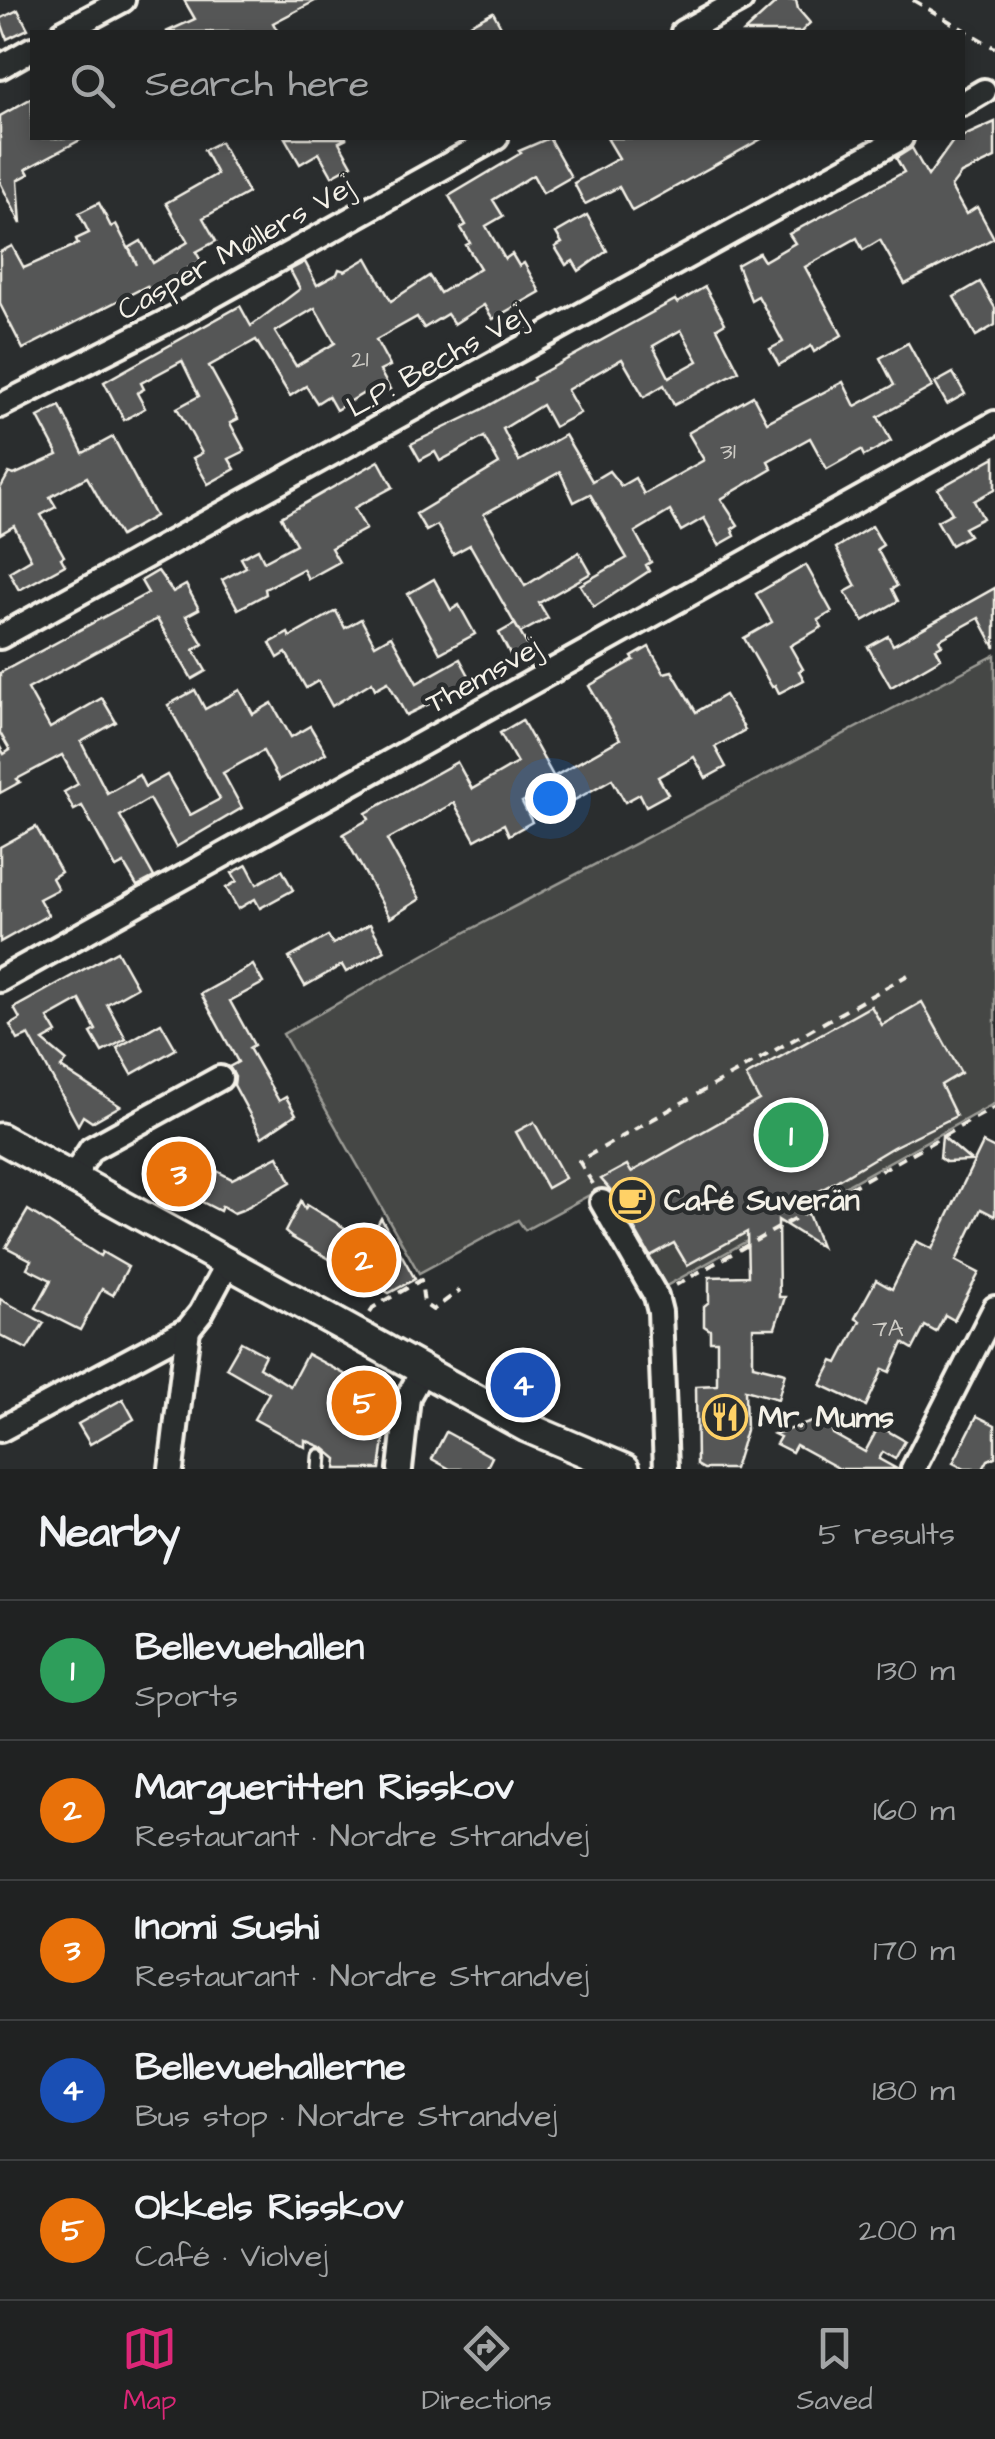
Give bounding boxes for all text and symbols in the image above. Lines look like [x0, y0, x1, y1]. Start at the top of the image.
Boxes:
search box [30, 30, 965, 140]
icon: search [65, 58, 120, 113]
text: Search here [145, 59, 369, 111]
street label: Casper Møllers Vej [110, 166, 362, 331]
street label: L.P. Bechs Vej [339, 295, 534, 429]
house number: 21 [351, 342, 369, 377]
house number: 31 [720, 434, 736, 469]
street label: Themsvej [419, 627, 549, 725]
your location [525, 773, 576, 824]
pin: 1 [758, 1098, 824, 1172]
pin: 3 [146, 1136, 212, 1212]
cafe icon: Café Suverän [609, 1177, 655, 1223]
place label: Café Suverän [664, 1180, 860, 1222]
pin: 2 [332, 1222, 396, 1298]
house number: 7A [872, 1311, 904, 1346]
pin: 4 [490, 1348, 556, 1422]
pin: 5 [332, 1366, 396, 1440]
restaurant icon: Mr. Mums [702, 1394, 748, 1440]
place label: Mr. Mums [758, 1397, 894, 1439]
text: Nearby [40, 1505, 180, 1563]
text: 5 results [818, 1512, 955, 1557]
text: Bellevuehallen [135, 1622, 364, 1674]
text: 1 [70, 1648, 75, 1693]
text: 130 m [877, 1648, 955, 1693]
text: Sports [135, 1674, 238, 1719]
text: Margueritten Risskov [135, 1762, 514, 1814]
text: 2 [63, 1788, 82, 1833]
text: 160 m [873, 1788, 955, 1833]
text: Restaurant · Nordre Strandvej [135, 1814, 589, 1859]
text: Inomi Sushi [135, 1902, 319, 1954]
text: 3 [64, 1928, 81, 1973]
text: 170 m [873, 1928, 955, 1973]
text: Restaurant · Nordre Strandvej [135, 1954, 589, 1999]
text: Bellevuehallerne [135, 2042, 406, 2094]
text: 4 [62, 2068, 83, 2113]
text: 180 m [872, 2068, 955, 2113]
text: Bus stop · Nordre Strandvej [135, 2094, 557, 2139]
text: Okkels Risskov [135, 2182, 403, 2234]
text: 5 [61, 2208, 84, 2253]
text: 200 m [859, 2208, 955, 2253]
text: Café · Violvej [135, 2234, 328, 2279]
tab: Map [122, 2321, 177, 2420]
tab: Directions [422, 2321, 552, 2420]
tab: Saved [796, 2321, 873, 2420]

